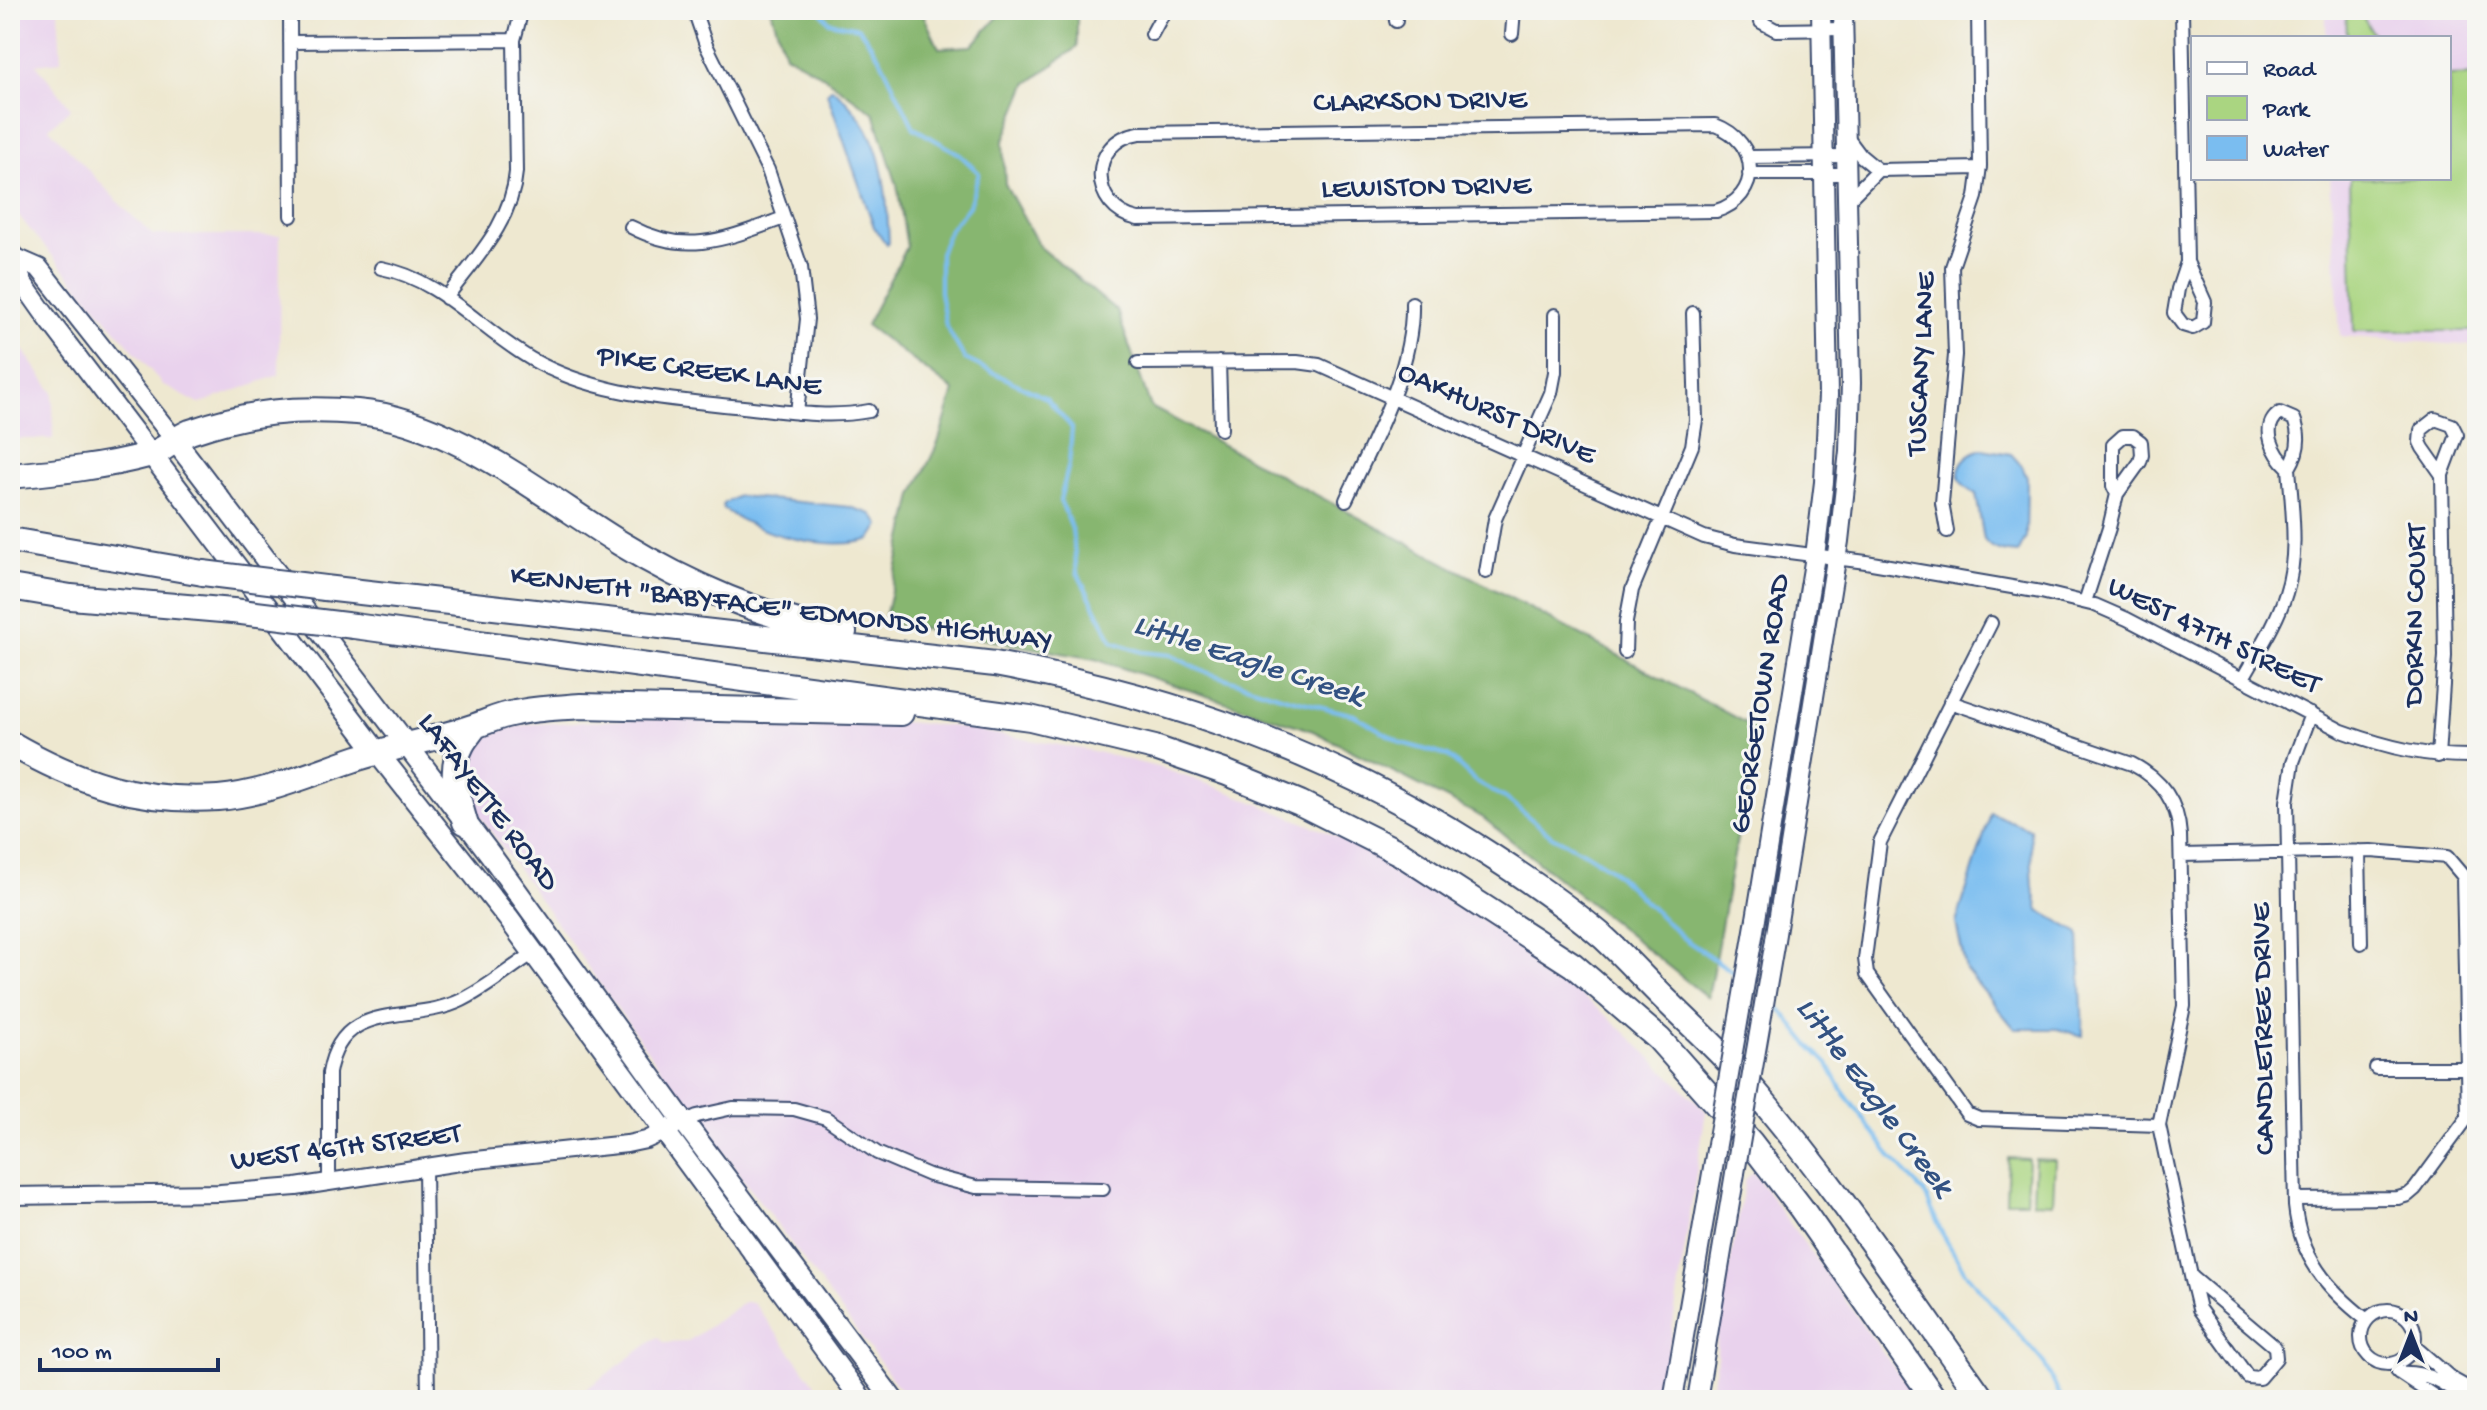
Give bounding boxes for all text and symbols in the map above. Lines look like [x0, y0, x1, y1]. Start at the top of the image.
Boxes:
legend [2191, 36, 2451, 180]
text: Road [2263, 57, 2317, 86]
street label: CLARKSON DRIVE [1313, 84, 1528, 122]
text: Park [2262, 97, 2311, 126]
text: Water [2263, 137, 2330, 166]
street label: LEWISTON DRIVE [1320, 170, 1533, 208]
street label: TUSCANY LANE [1901, 270, 1945, 459]
street label: PIKE CREEK LANE [594, 340, 825, 406]
street label: OAKHURST DRIVE [1392, 356, 1602, 475]
street label: DORKIN COURT [2398, 522, 2436, 709]
street label: KENNETH "BABYFACE" EDMONDS HIGHWAY [508, 559, 1054, 661]
street label: WEST 47TH STREET [2101, 570, 2326, 704]
street label: GEORGETOWN ROAD [1724, 572, 1800, 836]
water label: Little Eagle Creek [1129, 607, 1370, 718]
street label: LAFAYETTE ROAD [409, 707, 566, 899]
street label: CANDLETREE DRIVE [2245, 901, 2285, 1155]
water label: Little Eagle Creek [1786, 991, 1962, 1207]
street label: WEST 46TH STREET [229, 1117, 465, 1181]
north arrow [2371, 1294, 2451, 1374]
text: N [2404, 1305, 2418, 1331]
scale bar [40, 1322, 218, 1372]
text: 100 m [51, 1339, 112, 1368]

